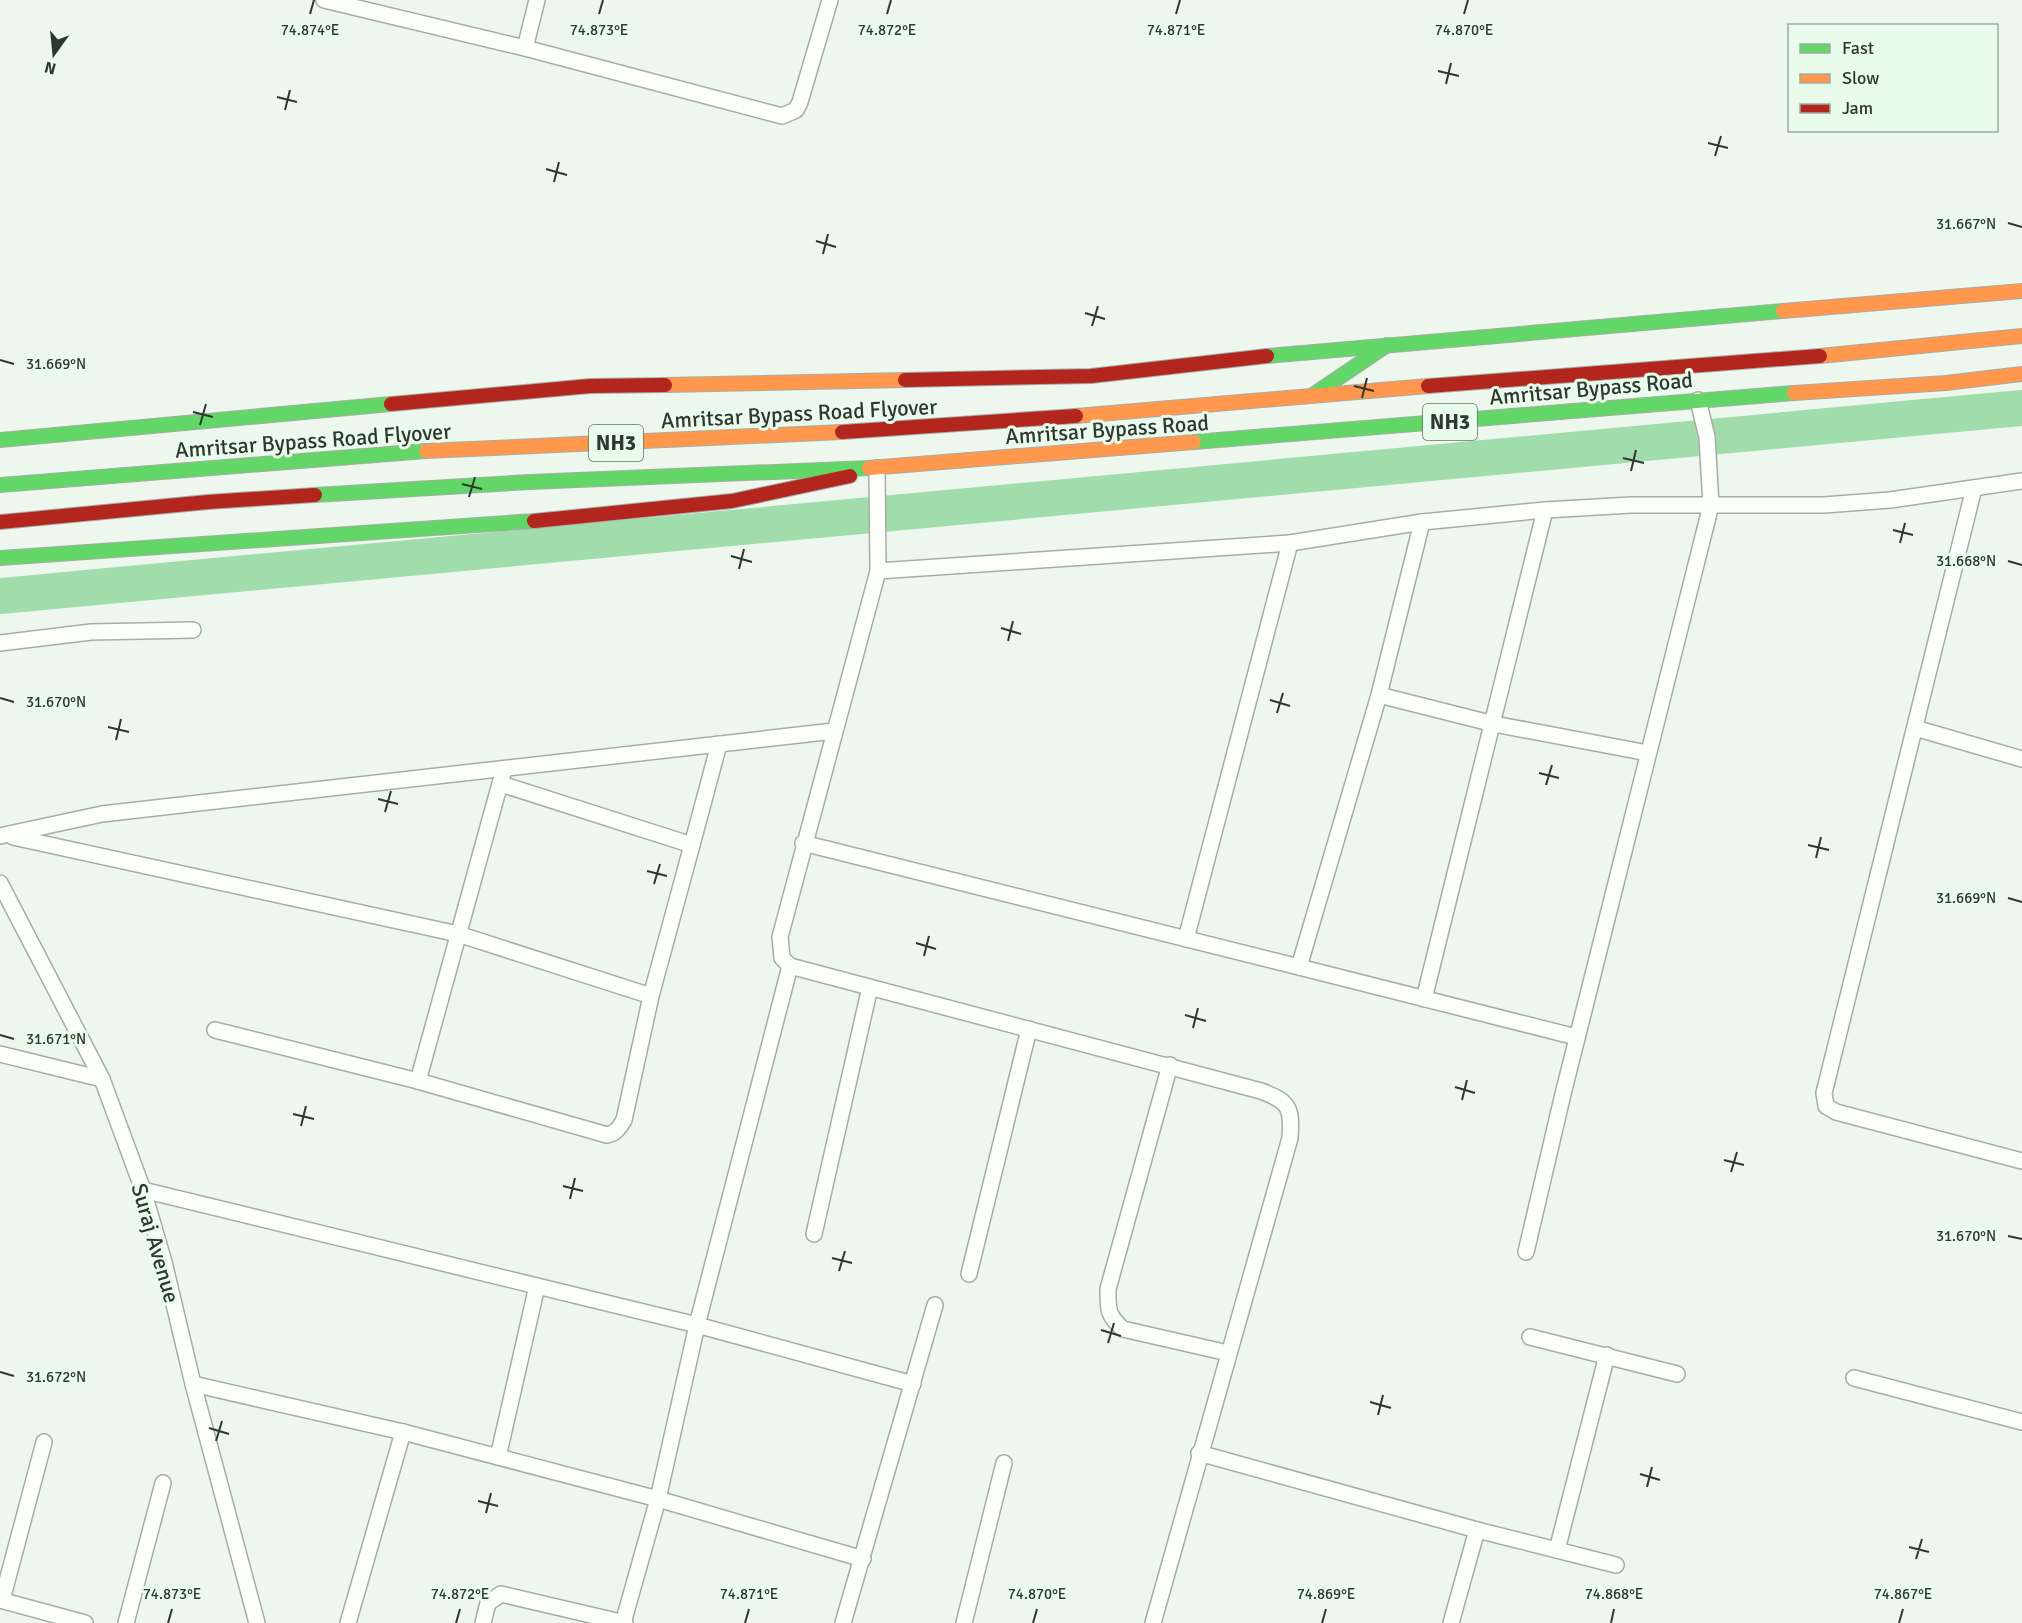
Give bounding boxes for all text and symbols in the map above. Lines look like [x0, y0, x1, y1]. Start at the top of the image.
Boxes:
text: 74.874°E [281, 21, 339, 39]
text: 74.873°E [570, 21, 628, 39]
text: 74.872°E [858, 21, 916, 39]
text: 74.871°E [1147, 21, 1205, 39]
text: 74.870°E [1435, 21, 1493, 39]
north arrow [24, 24, 84, 84]
legend [1788, 24, 1998, 132]
text: Fast [1842, 37, 1874, 59]
text: N [42, 56, 58, 79]
text: Slow [1842, 67, 1879, 89]
text: Jam [1842, 97, 1873, 119]
text: 31.667°N [1936, 215, 1996, 233]
text: 31.669°N [26, 355, 86, 373]
street label: Amritsar Bypass Road [1488, 366, 1694, 411]
street label: Amritsar Bypass Road Flyover [660, 393, 938, 434]
road number: NH3 [1423, 404, 1477, 440]
street label: Amritsar Bypass Road [1004, 409, 1210, 450]
street label: Amritsar Bypass Road Flyover [174, 417, 452, 464]
road number: NH3 [589, 425, 643, 461]
text: 31.668°N [1936, 552, 1996, 570]
text: 31.670°N [26, 693, 86, 711]
text: 31.669°N [1936, 889, 1996, 907]
text: 31.671°N [26, 1030, 86, 1048]
street label: Suraj Avenue [126, 1180, 185, 1306]
text: 31.670°N [1936, 1227, 1996, 1245]
text: 31.672°N [26, 1368, 86, 1386]
text: 74.873°E [143, 1585, 201, 1603]
text: 74.872°E [431, 1585, 489, 1603]
text: 74.871°E [720, 1585, 778, 1603]
text: 74.870°E [1008, 1585, 1066, 1603]
text: 74.869°E [1297, 1585, 1355, 1603]
text: 74.868°E [1585, 1585, 1643, 1603]
text: 74.867°E [1874, 1585, 1932, 1603]

